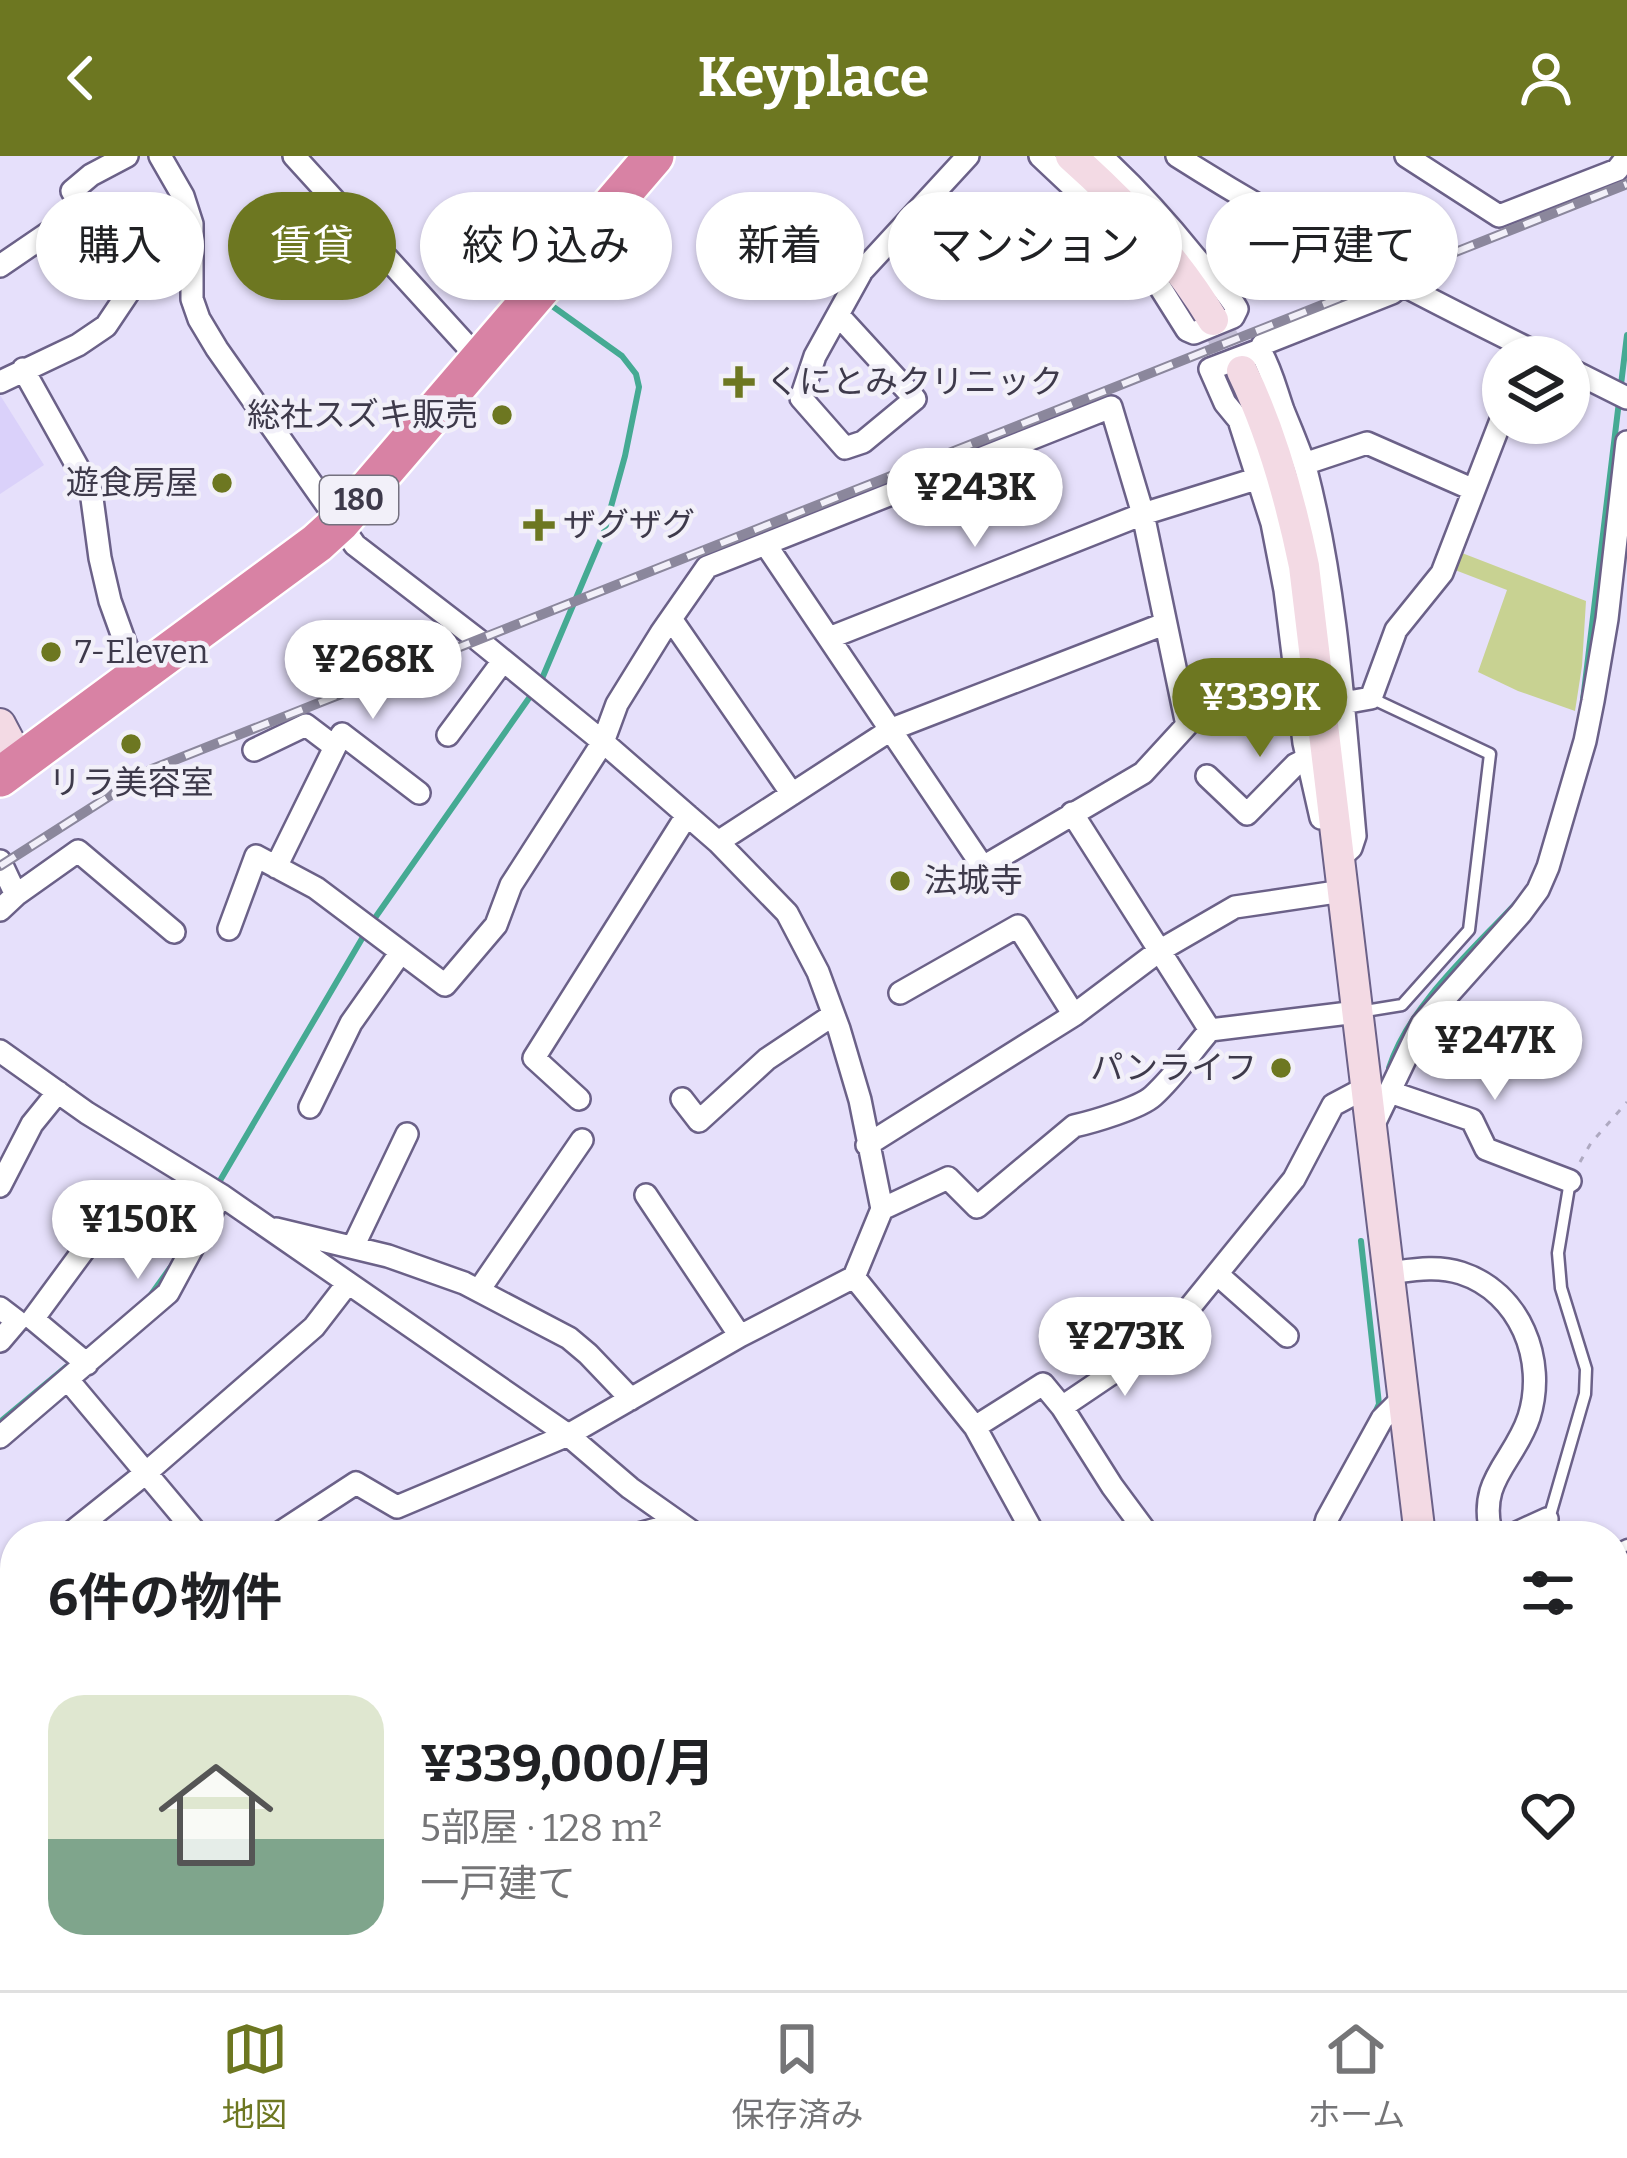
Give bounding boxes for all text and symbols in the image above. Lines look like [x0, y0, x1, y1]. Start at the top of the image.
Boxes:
icon: back [48, 45, 114, 111]
icon: person [1513, 45, 1579, 111]
text: Keyplace [698, 46, 929, 110]
chip: 購入 [36, 192, 204, 300]
chip: 賃貸 [228, 192, 396, 300]
chip: 絞り込み [420, 192, 672, 300]
chip: 新着 [696, 192, 864, 300]
chip: マンション [888, 192, 1182, 300]
chip: 一戸建て [1206, 192, 1458, 300]
map controls [1482, 336, 1590, 444]
button: layers [1482, 336, 1590, 444]
place label: くにとみクリニック [766, 362, 1063, 402]
marker: くにとみクリニック [723, 366, 755, 398]
place label: 総社スズキ販売 [247, 395, 478, 435]
marker: 総社スズキ販売 [489, 402, 515, 428]
pin: ¥243K [891, 448, 1059, 550]
place label: 遊食房屋 [66, 463, 198, 503]
text: ¥243K [914, 464, 1036, 510]
marker: 遊食房屋 [209, 470, 235, 496]
road number: 180 [320, 476, 398, 524]
place label: ザグザグ [563, 505, 695, 545]
marker: ザグザグ [526, 512, 552, 538]
pin: ¥268K [289, 620, 457, 722]
place label: 7-Eleven [75, 632, 209, 672]
text: ¥268K [312, 636, 434, 682]
marker: 7-Eleven [38, 639, 64, 665]
pin: ¥339K [1176, 658, 1344, 760]
text: ¥339K [1199, 674, 1321, 720]
marker: リラ美容室 [118, 731, 144, 757]
place label: リラ美容室 [49, 763, 214, 803]
place label: 法城寺 [924, 861, 1023, 901]
marker: 法城寺 [887, 868, 913, 894]
pin: ¥247K [1411, 1001, 1579, 1103]
text: ¥247K [1434, 1017, 1556, 1063]
place label: パンライフ [1090, 1048, 1257, 1088]
marker: パンライフ [1268, 1055, 1294, 1081]
pin: ¥150K [54, 1180, 222, 1282]
text: ¥150K [79, 1196, 197, 1242]
pin: ¥273K [1041, 1297, 1209, 1399]
text: ¥273K [1066, 1313, 1184, 1359]
icon: filters [1515, 1560, 1581, 1626]
text: 6件の物件 [48, 1567, 282, 1629]
text: ¥339,000/月 [420, 1733, 715, 1795]
icon: home [144, 1743, 288, 1887]
icon: heart [1515, 1782, 1581, 1848]
text: 5部屋 · 128 m² [420, 1805, 662, 1851]
text: 一戸建て [420, 1861, 576, 1907]
tab: 地図 [222, 2016, 288, 2136]
tab: 保存済み [731, 2016, 863, 2136]
tab: ホーム [1307, 2016, 1405, 2136]

